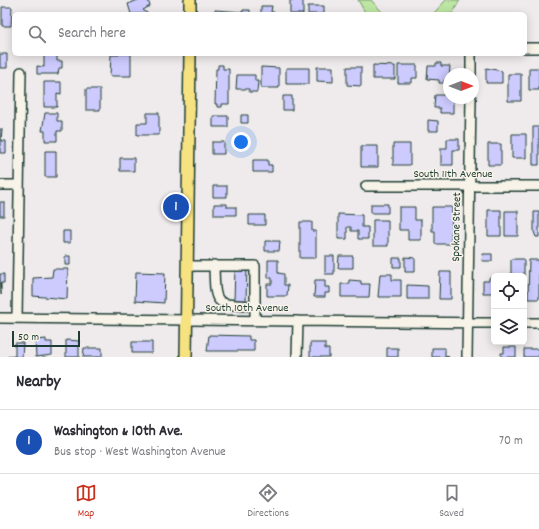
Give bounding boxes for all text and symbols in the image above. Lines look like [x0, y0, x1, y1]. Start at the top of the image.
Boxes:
search box [12, 12, 527, 56]
icon: search [26, 23, 48, 45]
text: Search here [58, 23, 126, 45]
north arrow [443, 68, 479, 104]
your location [231, 132, 251, 152]
street label: South 11th Avenue [413, 166, 493, 183]
pin: 1 [163, 192, 189, 222]
street label: Spokane Street [448, 192, 466, 262]
map controls [491, 273, 527, 345]
button: locate [491, 273, 527, 309]
street label: South 10th Avenue [205, 300, 289, 317]
button: layers [491, 309, 527, 345]
scale bar [12, 329, 80, 348]
text: 50 m [18, 330, 39, 346]
text: Nearby [16, 371, 60, 395]
text: Washington & 10th Ave. [54, 421, 183, 443]
text: 1 [28, 432, 30, 451]
text: 70 m [499, 432, 523, 451]
text: Bus stop · West Washington Avenue [54, 443, 226, 462]
tab: Map [75, 482, 97, 522]
tab: Directions [247, 482, 289, 522]
tab: Saved [439, 482, 464, 522]

